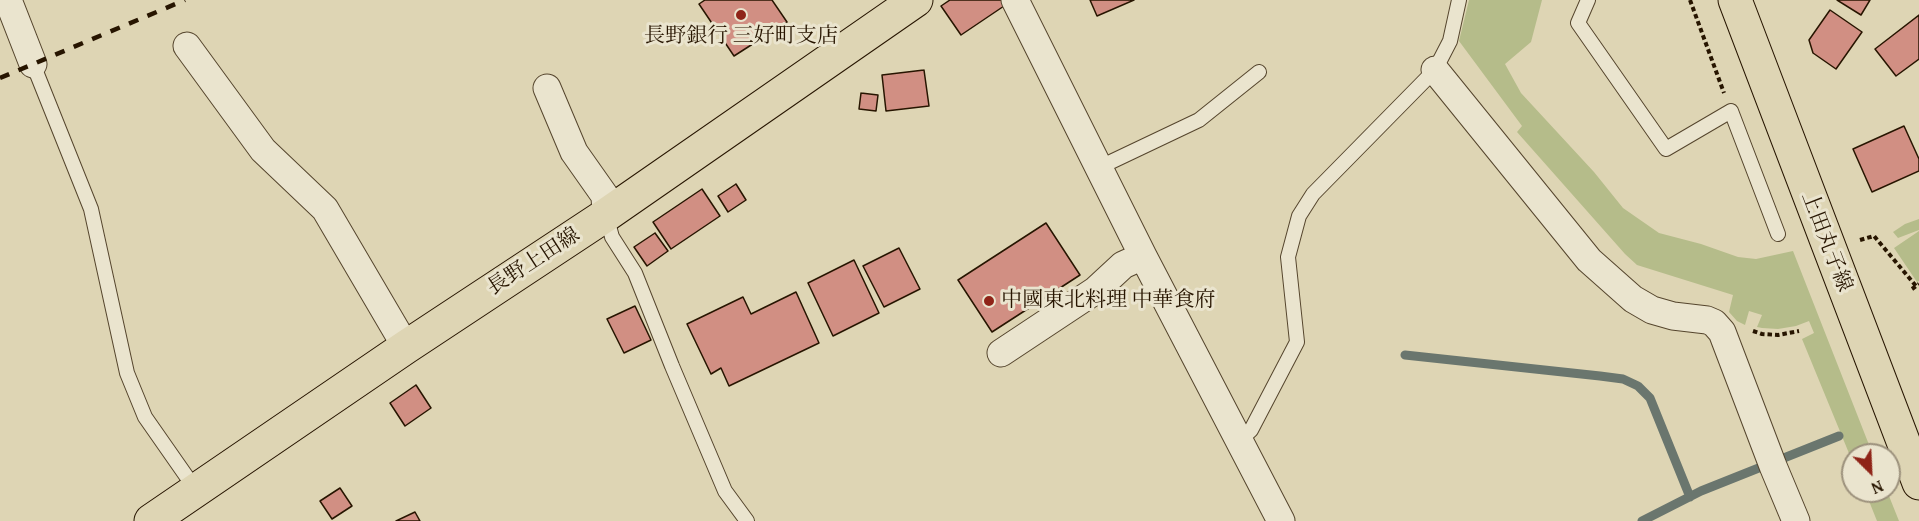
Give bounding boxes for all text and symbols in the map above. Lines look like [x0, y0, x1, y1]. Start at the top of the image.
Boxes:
marker: 長野銀行 三好町支店 [734, 8, 748, 22]
place label: 長野銀行 三好町支店 [644, 24, 838, 50]
street label: 上田丸子線 [1795, 188, 1857, 296]
street label: 長野上田線 [483, 223, 585, 301]
place label: 中國東北料理 中華食府 [1001, 288, 1216, 314]
marker: 中國東北料理 中華食府 [982, 294, 996, 308]
north arrow [1841, 443, 1901, 503]
text: N [1868, 474, 1887, 501]

